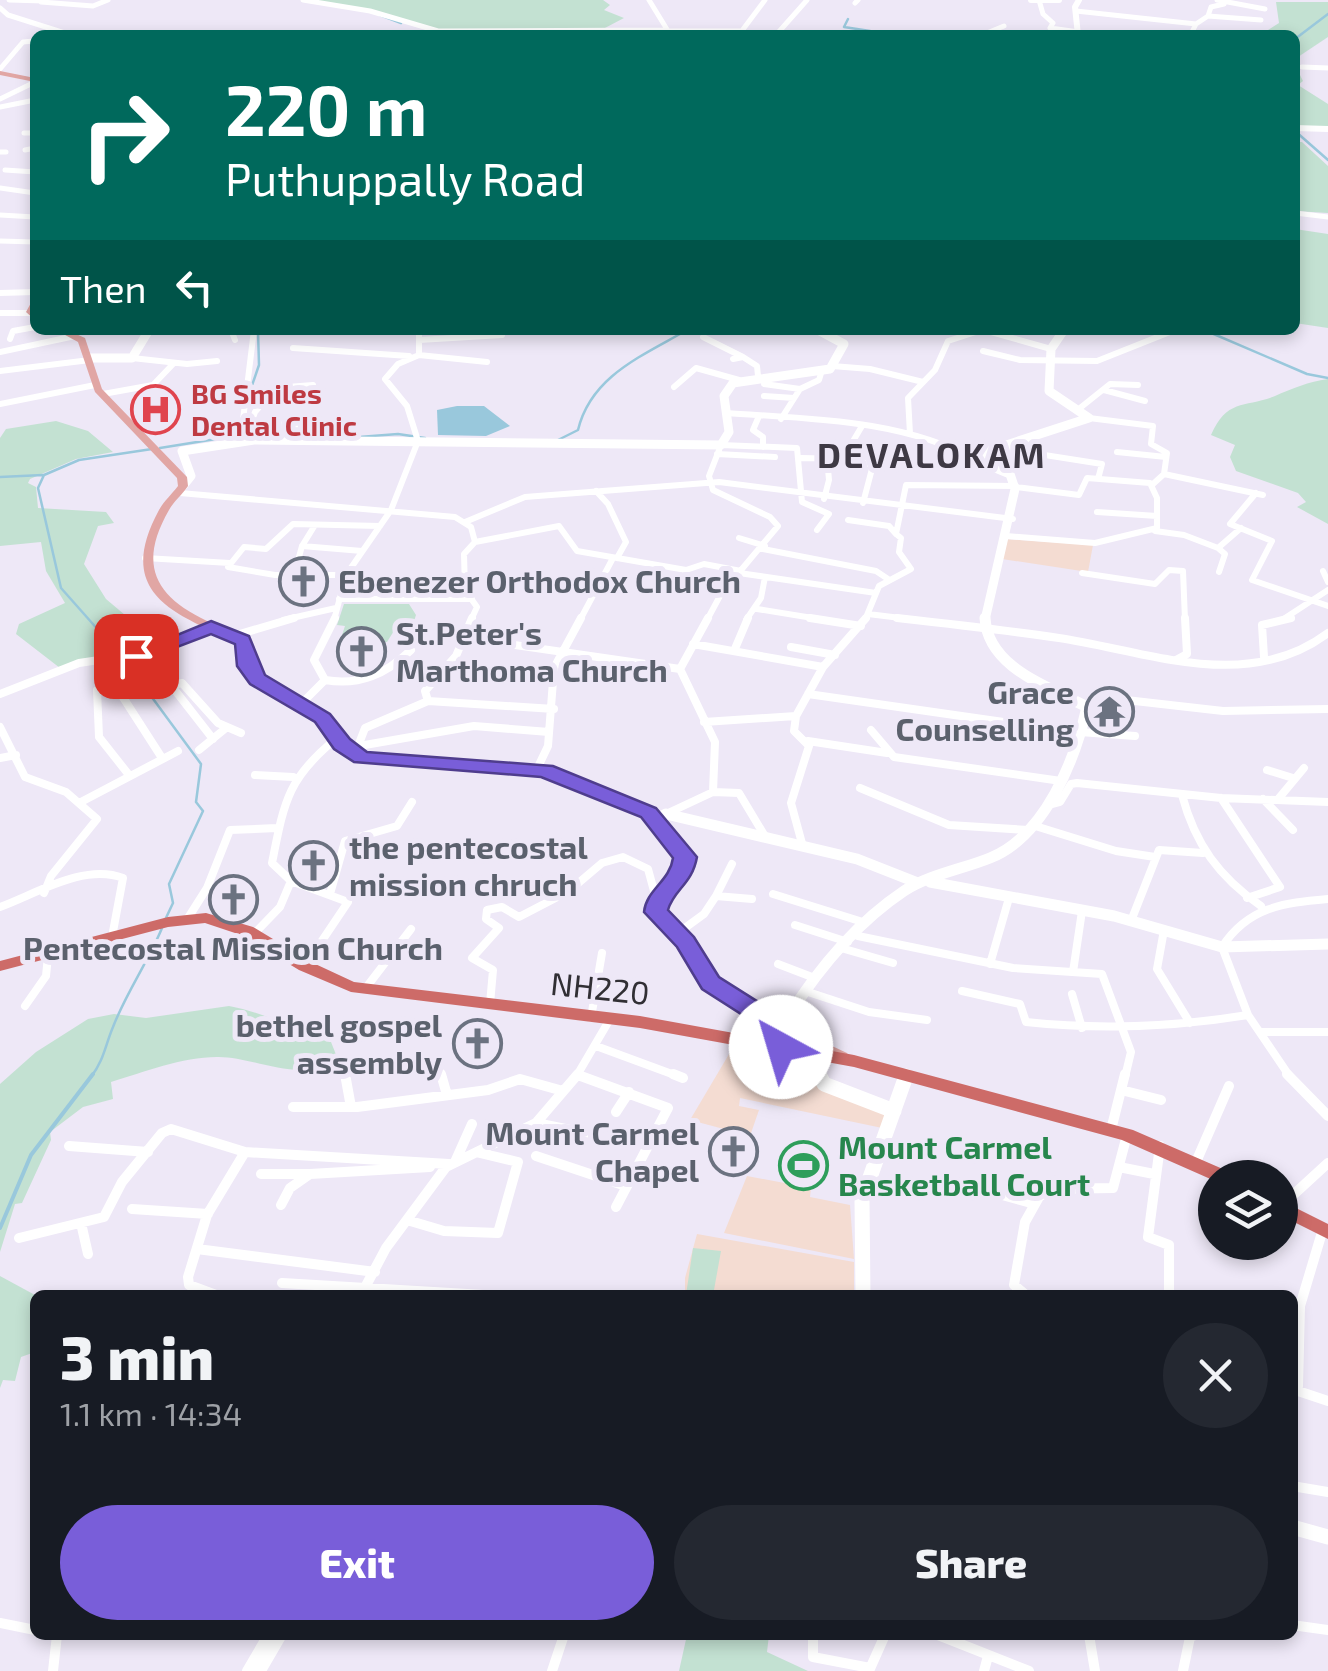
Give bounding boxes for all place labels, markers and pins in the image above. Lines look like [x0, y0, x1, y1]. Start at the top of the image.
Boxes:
place label: BG Smiles Dental Clinic [191, 376, 357, 442]
hospital icon: BG Smiles Dental Clinic [130, 384, 182, 436]
church icon: Ebenezer Orthodox Church [277, 556, 329, 608]
place label: Ebenezer Orthodox Church [338, 561, 741, 599]
place label: St.Peter's Marthoma Church [396, 613, 668, 688]
pin [94, 614, 179, 699]
church icon: St.Peter's Marthoma Church [335, 626, 387, 678]
place label: Grace Counselling [895, 672, 1074, 747]
temple icon: Grace Counselling [1083, 685, 1135, 737]
place label: the pentecostal mission chruch [349, 827, 588, 902]
church icon: the pentecostal mission chruch [288, 840, 340, 892]
church icon: Pentecostal Mission Church [207, 873, 259, 925]
place label: Pentecostal Mission Church [23, 928, 443, 966]
place label: bethel gospel assembly [236, 1005, 442, 1081]
church icon: bethel gospel assembly [451, 1018, 503, 1070]
place label: Mount Carmel Chapel [485, 1113, 700, 1188]
church icon: Mount Carmel Chapel [708, 1126, 760, 1178]
place label: Mount Carmel Basketball Court [838, 1127, 1090, 1202]
sports icon: Mount Carmel Basketball Court [777, 1140, 829, 1192]

